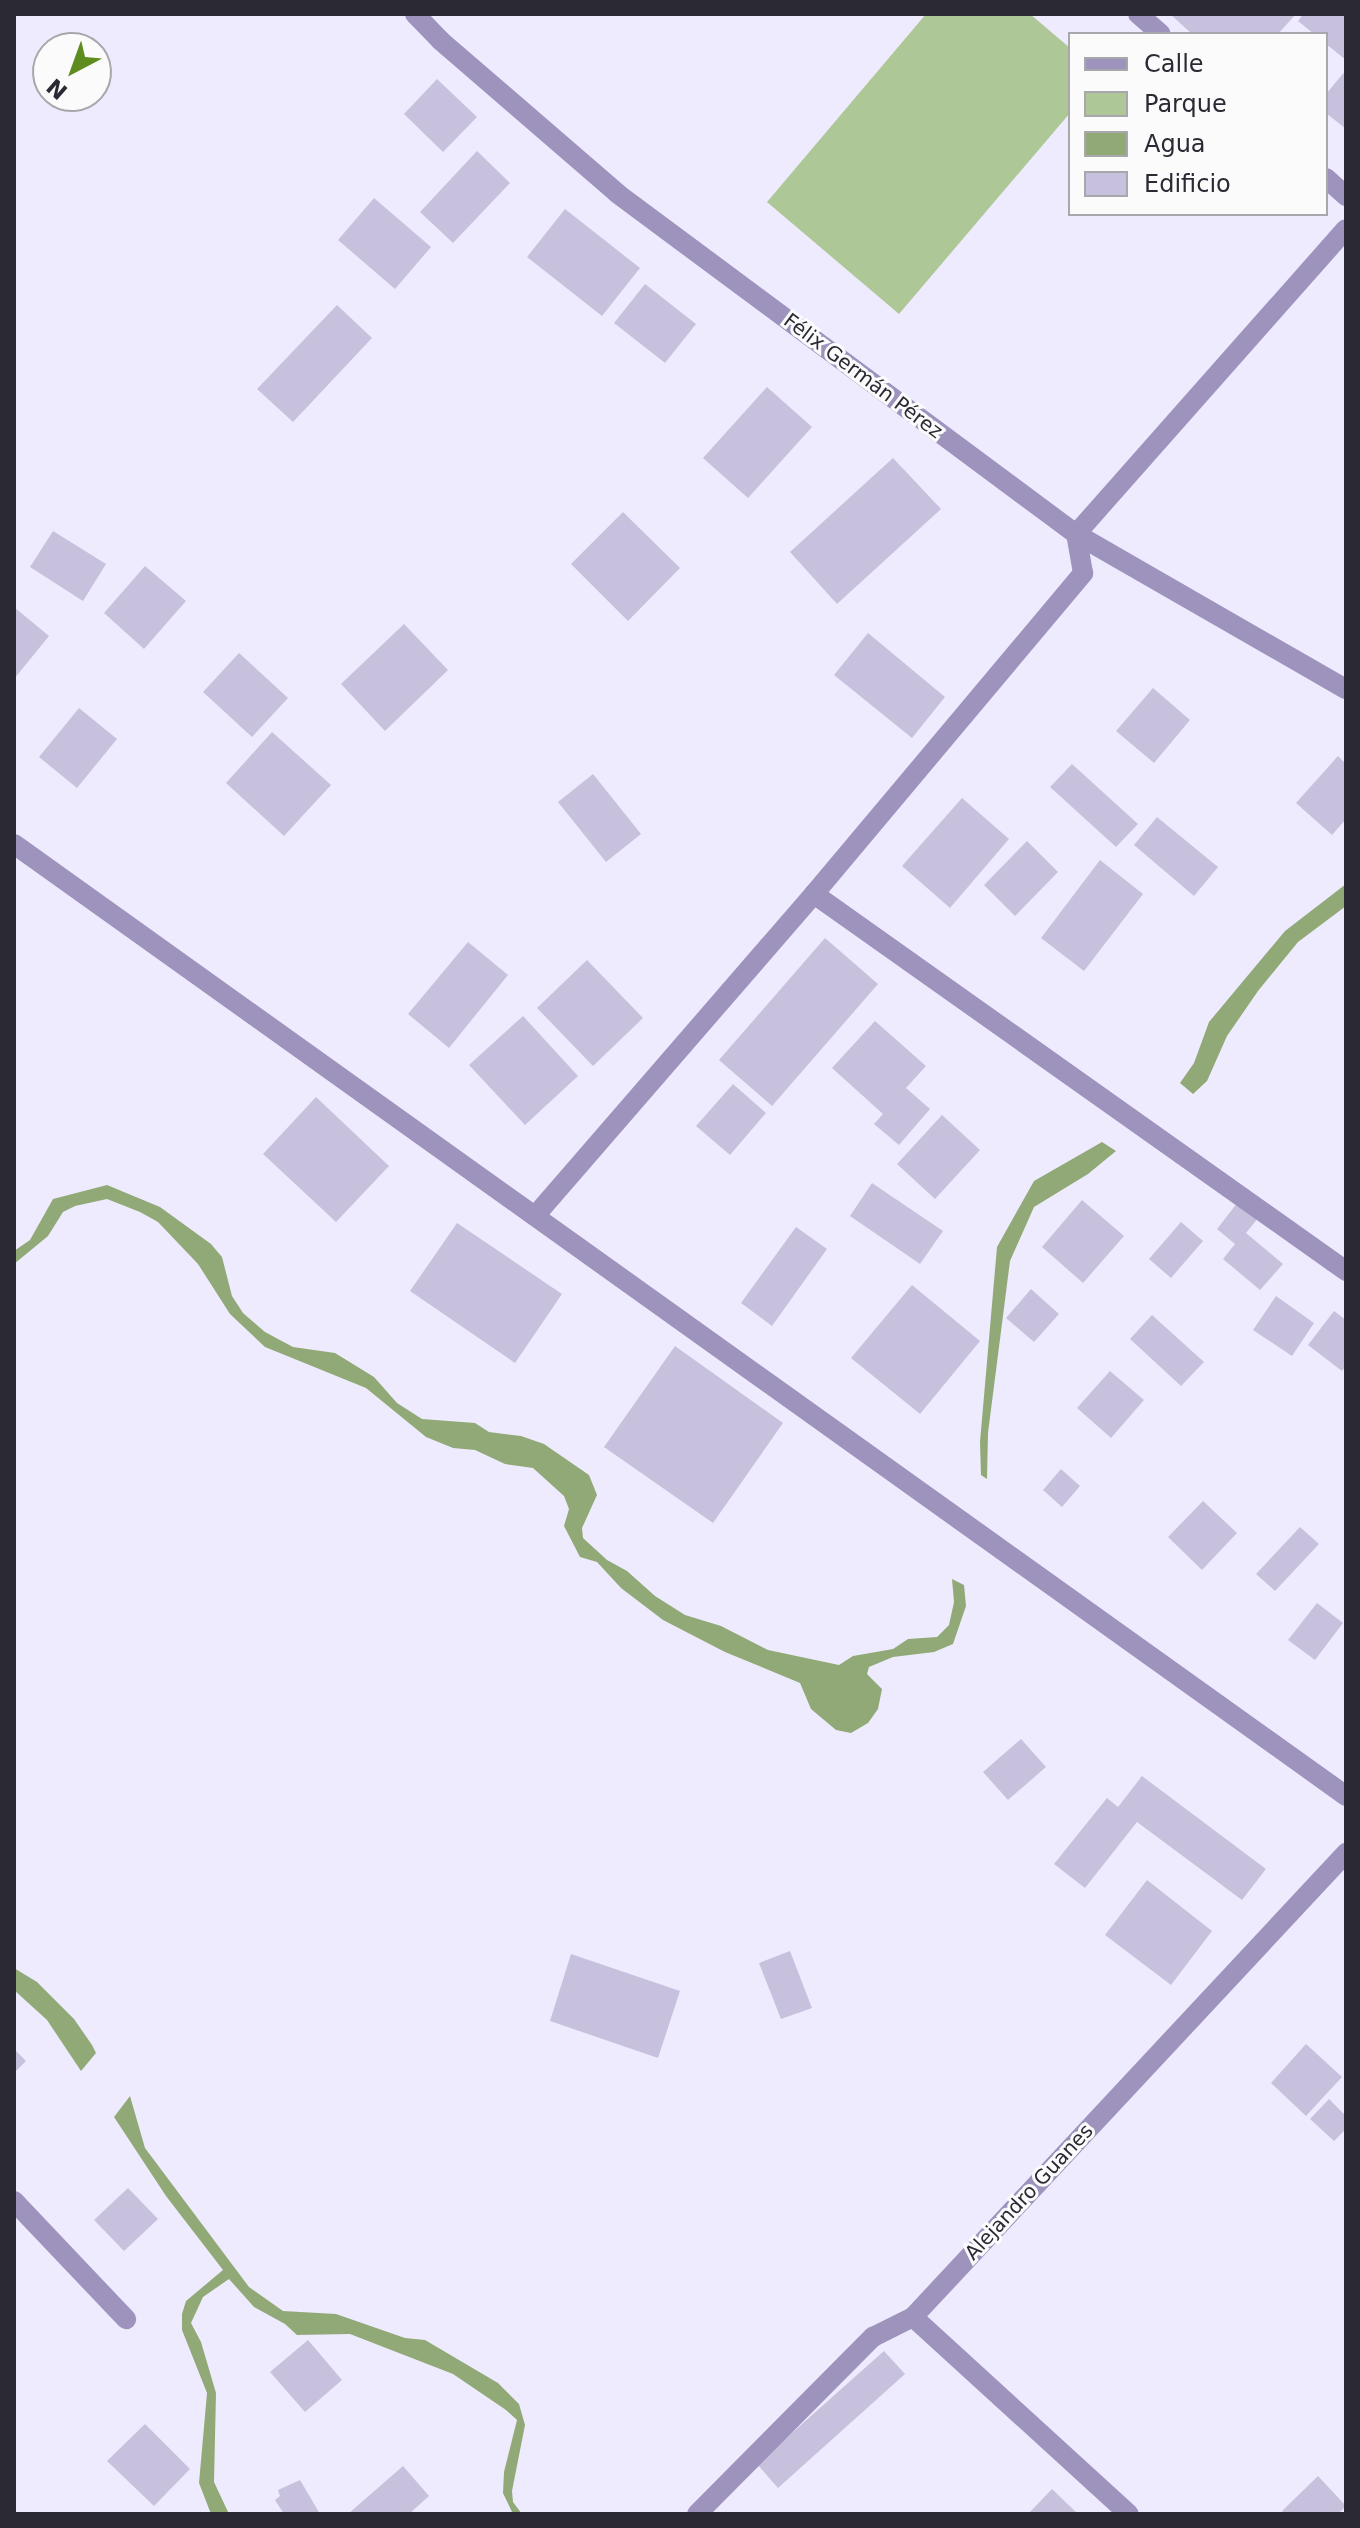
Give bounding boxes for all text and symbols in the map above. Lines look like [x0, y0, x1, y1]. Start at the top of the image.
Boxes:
north arrow [32, 32, 112, 112]
legend [1068, 32, 1328, 216]
text: Calle [1144, 50, 1204, 78]
text: N [42, 74, 72, 104]
text: Parque [1144, 90, 1227, 118]
text: Agua [1144, 130, 1206, 158]
text: Edificio [1144, 170, 1231, 198]
street label: Félix Germán Pérez [779, 308, 947, 444]
street label: Alejandro Guanes [960, 2119, 1098, 2265]

